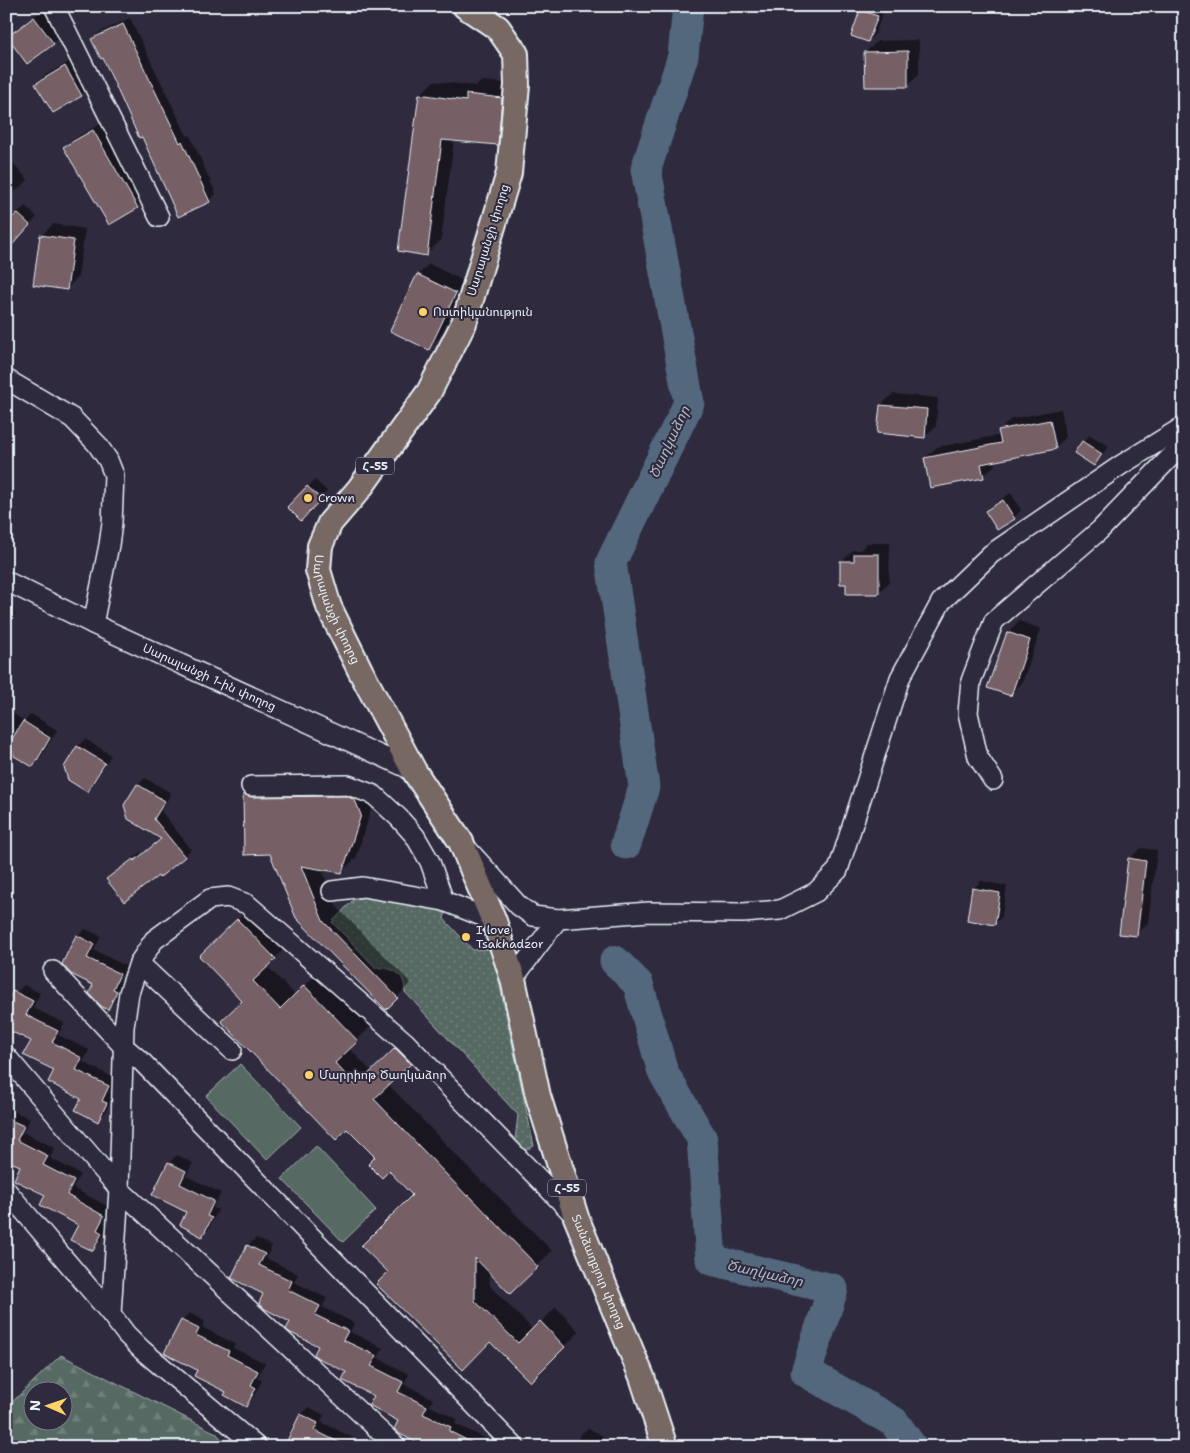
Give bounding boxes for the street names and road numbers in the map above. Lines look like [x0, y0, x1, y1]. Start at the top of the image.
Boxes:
street label: Սարալանջի փողոց [463, 182, 513, 298]
road number: Հ-55 [356, 458, 394, 474]
street label: Սարալանջի փողոց [310, 554, 364, 667]
street label: Սարալանջի 1-ին փողոց [140, 640, 279, 715]
road number: Հ-55 [548, 1180, 586, 1196]
street label: Տանձաղբյուր փողոց [568, 1212, 629, 1331]

